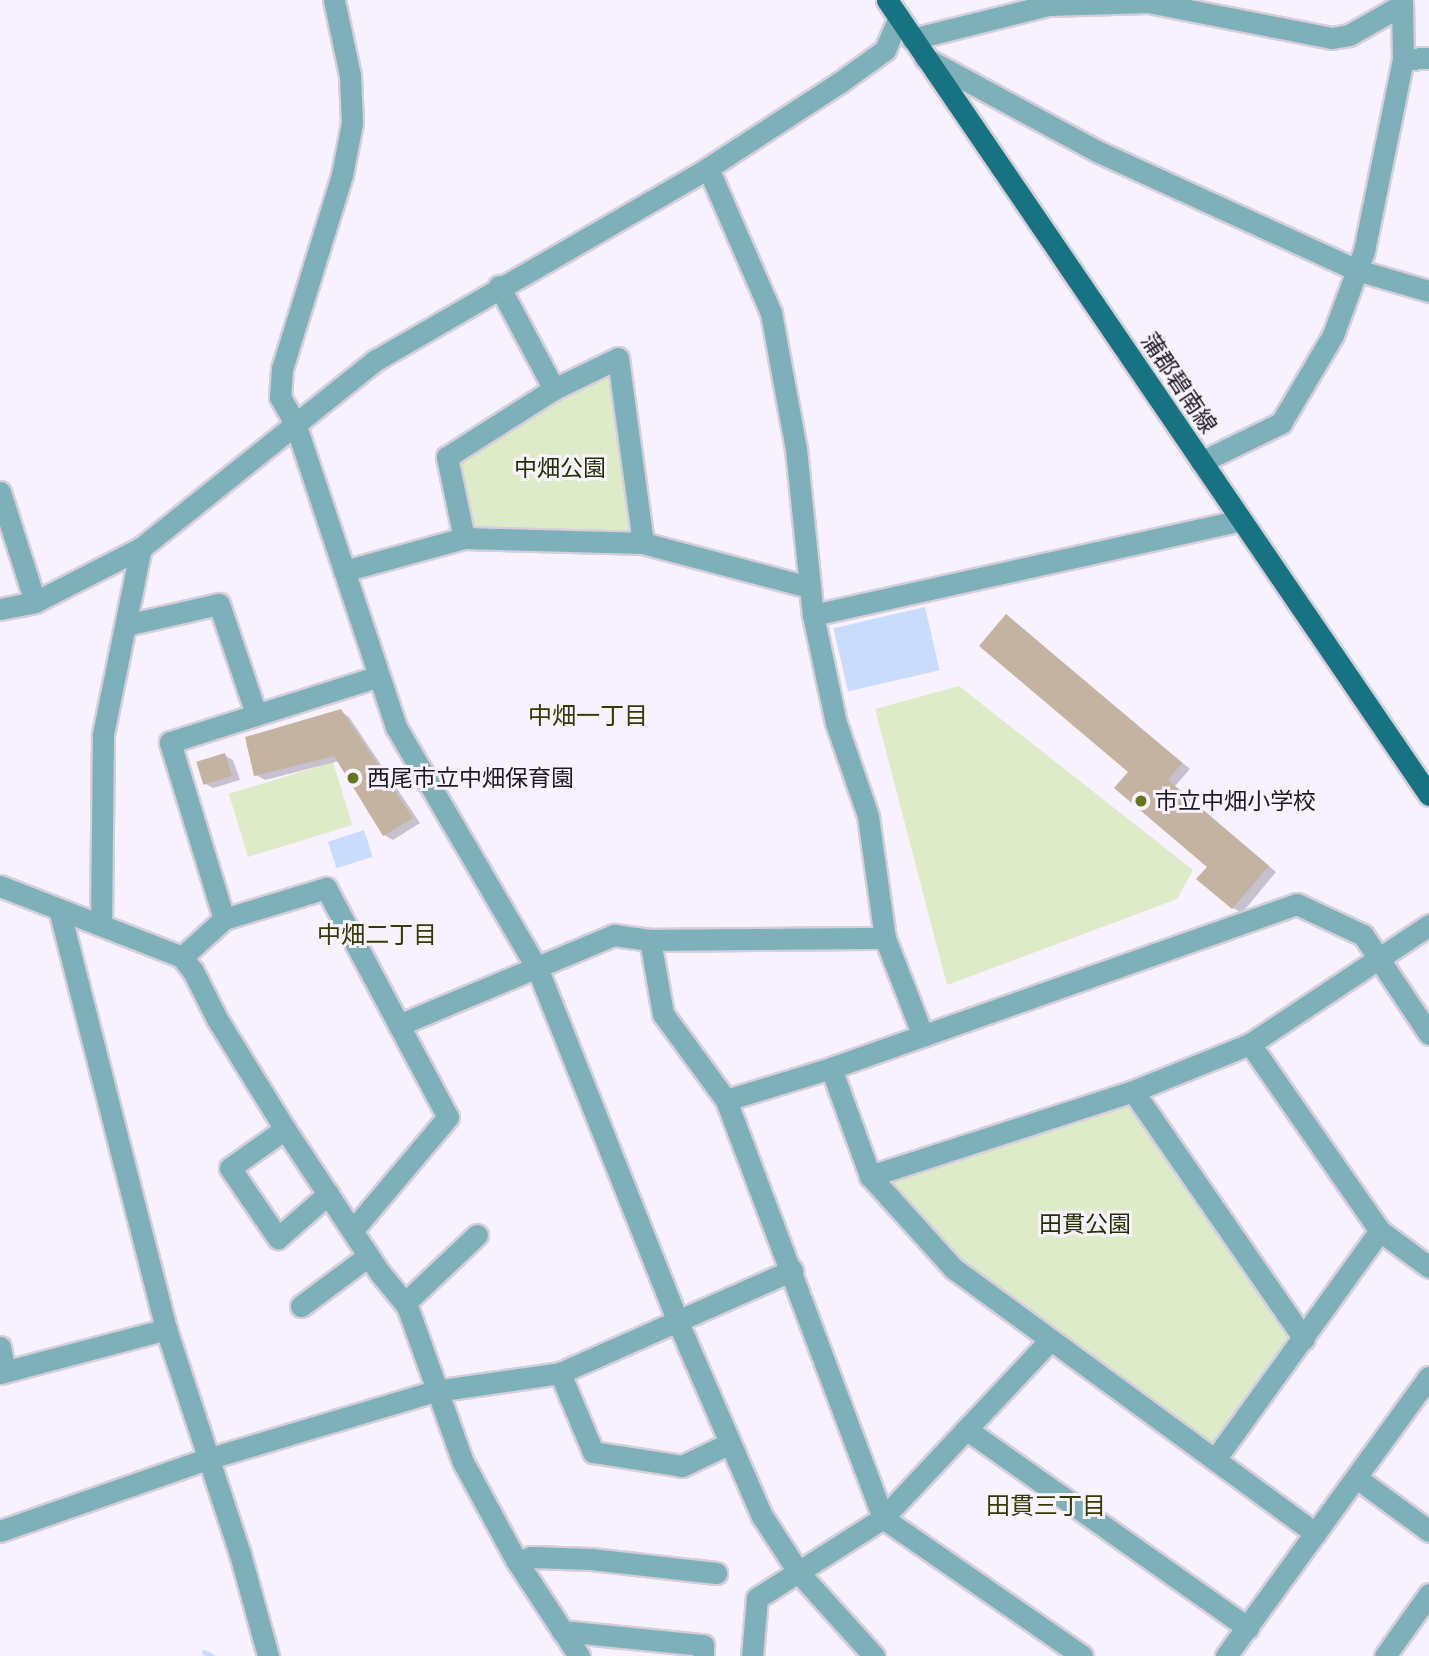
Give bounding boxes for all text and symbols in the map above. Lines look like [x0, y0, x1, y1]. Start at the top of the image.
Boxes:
street label: 蒲郡碧南線 [1135, 328, 1223, 438]
park label: 中畑公園 [514, 454, 606, 482]
district label: 中畑一丁目 [528, 702, 648, 730]
place label: 西尾市立中畑保育園 [367, 764, 574, 792]
marker: 西尾市立中畑保育園 [345, 770, 361, 786]
place label: 市立中畑小学校 [1155, 787, 1316, 815]
marker: 市立中畑小学校 [1133, 793, 1149, 809]
district label: 中畑二丁目 [317, 921, 437, 949]
park label: 田貫公園 [1039, 1210, 1131, 1238]
district label: 田貫三丁目 [986, 1492, 1106, 1520]

